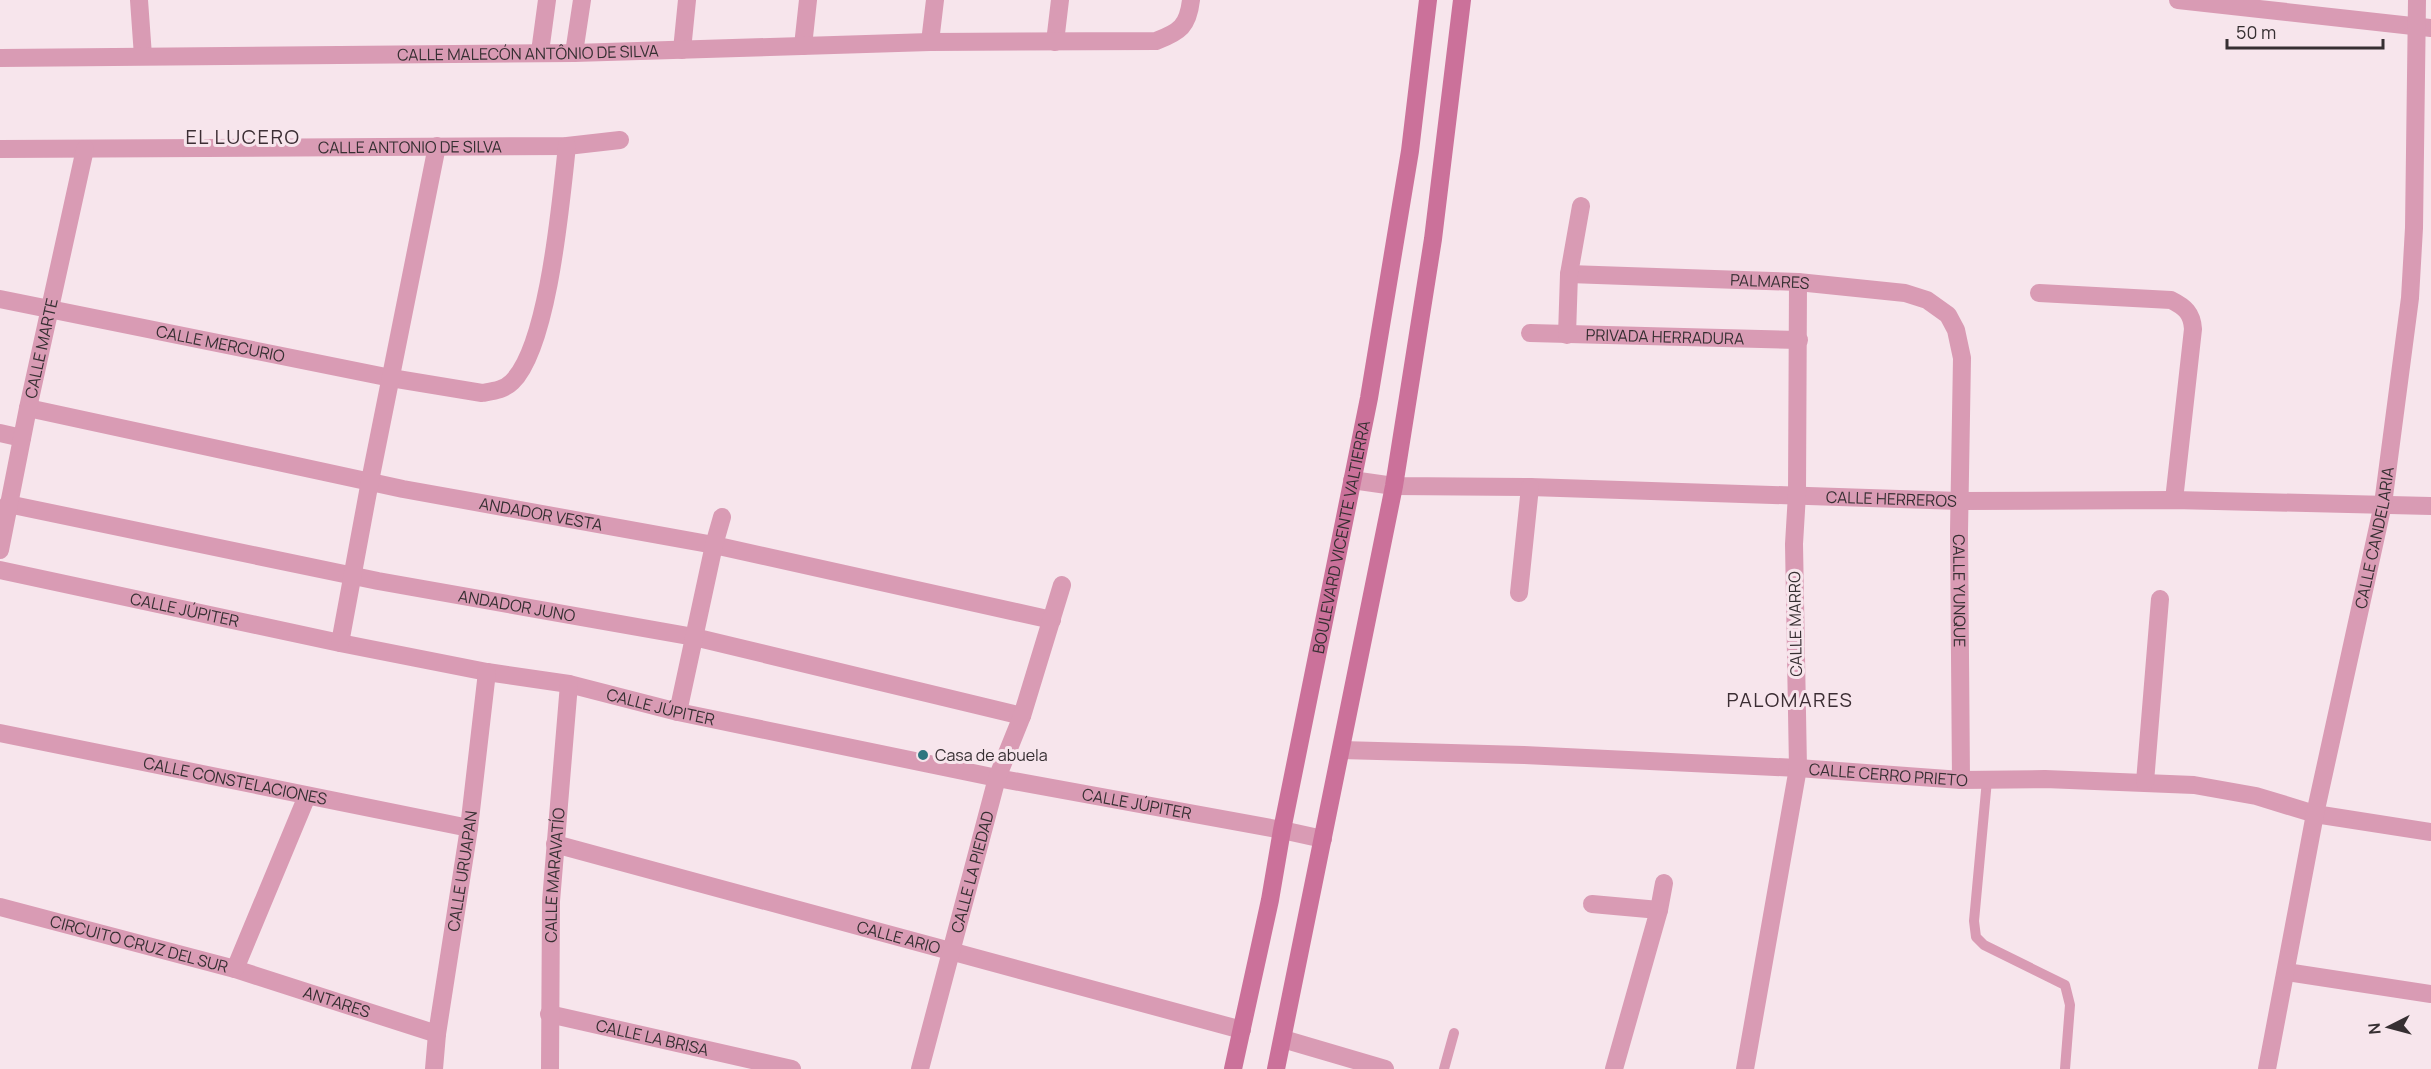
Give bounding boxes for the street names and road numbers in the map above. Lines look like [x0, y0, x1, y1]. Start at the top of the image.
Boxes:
street label: CALLE MALECÓN ANTÔNIO DE SILVA [397, 39, 659, 66]
street label: CALLE ANTONIO DE SILVA [318, 135, 502, 158]
street label: PALMARES [1730, 269, 1811, 294]
street label: CALLE MARTE [19, 296, 63, 400]
street label: CALLE MERCURIO [154, 320, 287, 367]
street label: PRIVADA HERRADURA [1585, 323, 1745, 350]
street label: BOULEVARD VICENTE VALTIERRA [1307, 418, 1375, 655]
street label: CALLE CANDELARIA [2349, 466, 2399, 611]
street label: CALLE HERREROS [1826, 486, 1957, 512]
street label: ANDADOR VESTA [478, 492, 605, 536]
street label: CALLE YUNQUE [1948, 534, 1971, 647]
street label: CALLE MARRO [1783, 571, 1807, 677]
street label: ANDADOR JUNO [457, 584, 578, 627]
street label: CALLE JÚPITER [128, 587, 241, 632]
street label: CALLE JÚPITER [604, 683, 717, 730]
street label: CALLE CONSTELACIONES [141, 751, 329, 810]
street label: CALLE CERRO PRIETO [1808, 758, 1968, 791]
street label: CALLE JÚPITER [1080, 783, 1193, 824]
street label: CALLE MARAVATÍO [540, 806, 570, 943]
street label: CALLE LA PIEDAD [946, 808, 999, 935]
street label: CALLE URUAPAN [442, 809, 482, 933]
street label: CIRCUITO CRUZ DEL SUR [48, 910, 231, 978]
street label: CALLE ARIO [854, 915, 943, 959]
street label: ANTARES [301, 981, 373, 1023]
street label: CALLE LA BRISA [594, 1014, 711, 1061]

